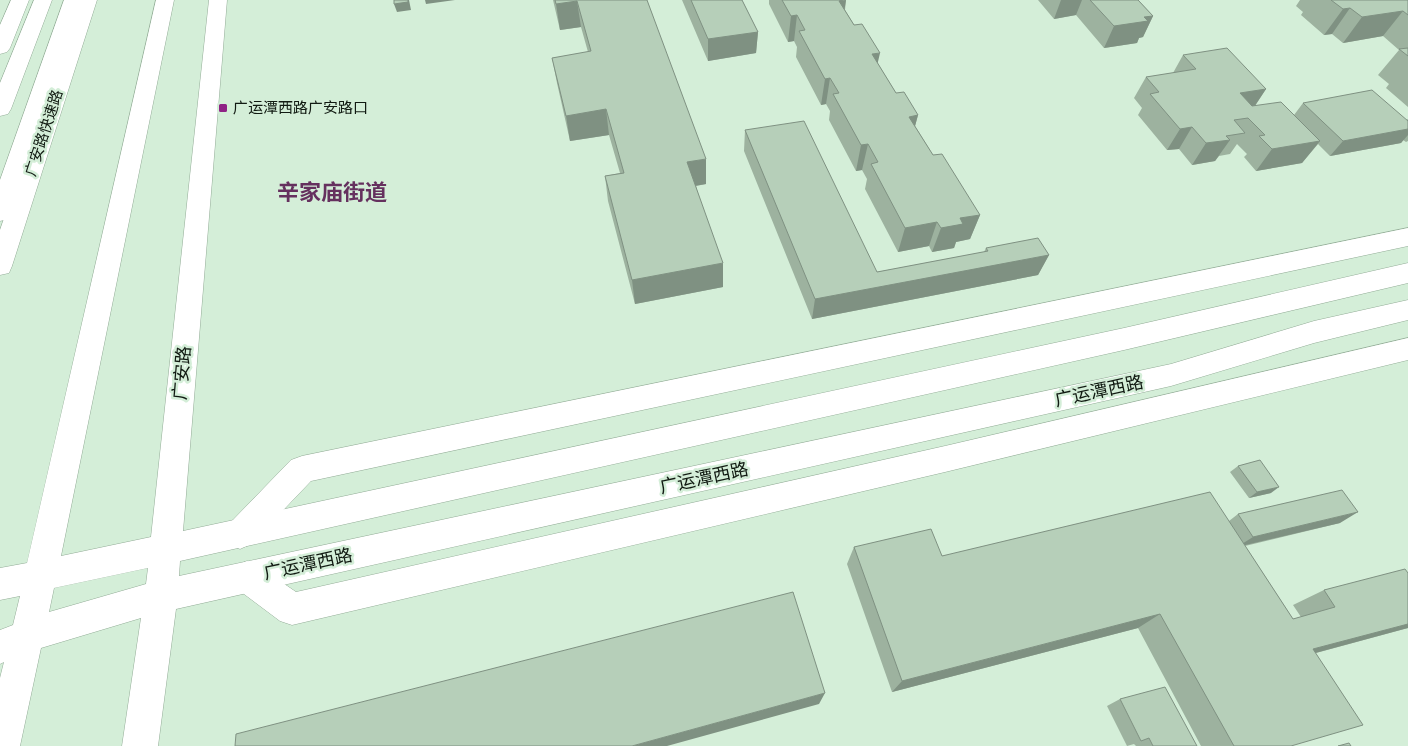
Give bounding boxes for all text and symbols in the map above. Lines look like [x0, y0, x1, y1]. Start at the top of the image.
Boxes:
street label: 广安路快速路 [22, 88, 66, 178]
place label: 广运潭西路广安路口 [233, 100, 368, 116]
marker: 广运潭西路广安路口 [217, 102, 229, 114]
district label: 辛家庙街道 [277, 181, 387, 204]
street label: 广安路 [170, 345, 194, 401]
street label: 广运潭西路 [1053, 372, 1145, 410]
street label: 广运潭西路 [658, 459, 750, 497]
street label: 广运潭西路 [262, 545, 354, 583]

